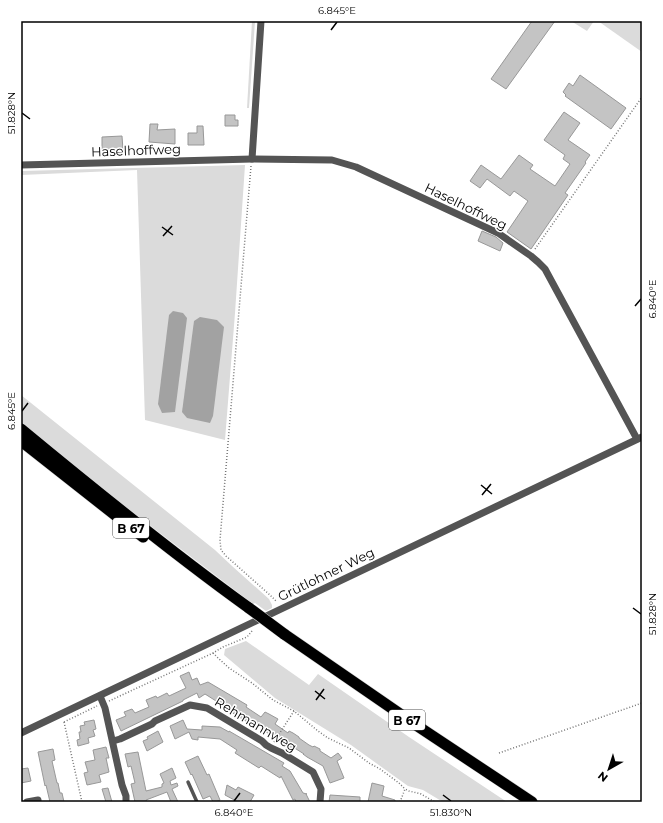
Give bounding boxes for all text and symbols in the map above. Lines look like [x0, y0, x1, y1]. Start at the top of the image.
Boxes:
text: 6.845°E [318, 4, 356, 17]
text: 51.828°N [5, 92, 18, 134]
street label: Haselhoffweg [91, 140, 181, 160]
street label: Haselhoffweg [422, 179, 510, 233]
text: 6.840°E [646, 279, 659, 318]
text: 6.845°E [5, 392, 18, 430]
road number: B 67 [113, 518, 149, 538]
street label: Grütlohner Weg [275, 544, 377, 604]
text: 51.828°N [646, 593, 659, 635]
street label: Rehmannweg [212, 693, 300, 755]
road number: B 67 [389, 710, 425, 730]
north arrow [589, 749, 629, 789]
text: N [595, 769, 611, 785]
text: 6.840°E [215, 806, 254, 819]
text: 51.830°N [430, 806, 472, 819]

